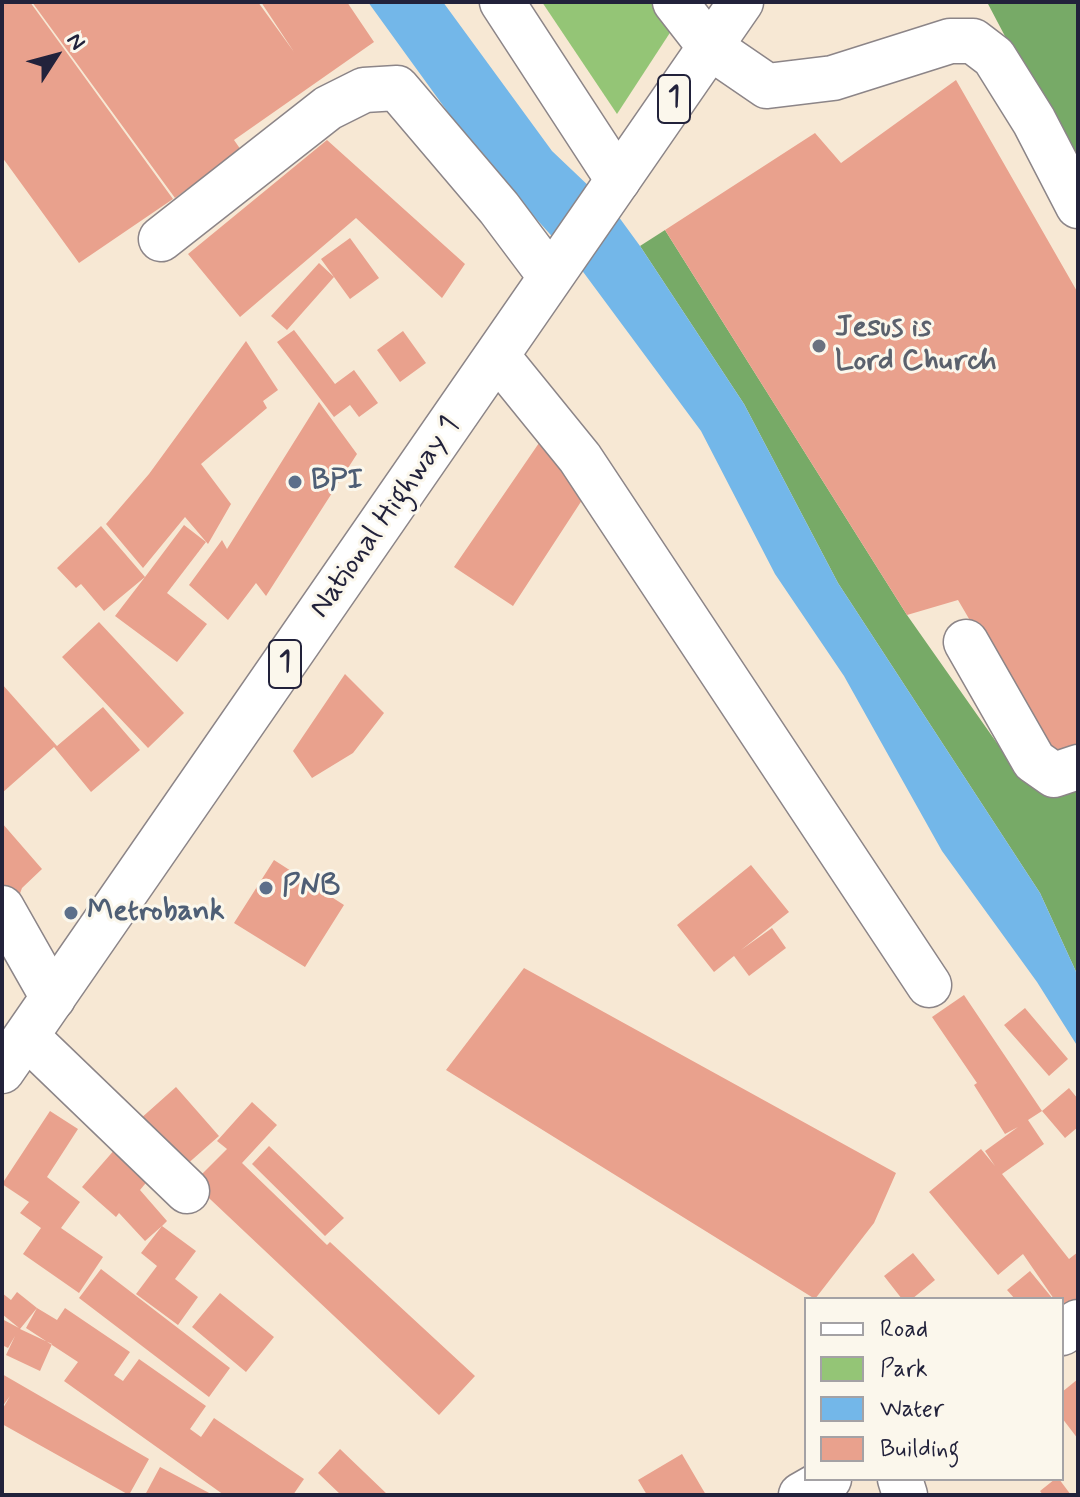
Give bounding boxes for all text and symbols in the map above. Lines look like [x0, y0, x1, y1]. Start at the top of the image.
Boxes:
north arrow [16, 16, 96, 96]
text: N [60, 28, 91, 56]
road number: 1 [658, 75, 690, 123]
place label: Jesus is Lord Church [835, 311, 997, 382]
marker: Jesus is Lord Church [810, 337, 828, 355]
street label: National Highway 1 [303, 410, 469, 626]
place label: BPI [311, 464, 363, 500]
marker: BPI [286, 473, 304, 491]
road number: 1 [269, 640, 301, 688]
place label: PNB [282, 870, 340, 906]
marker: PNB [257, 879, 275, 897]
place label: Metrobank [87, 895, 225, 931]
marker: Metrobank [62, 904, 80, 922]
legend [804, 1297, 1064, 1481]
text: Road [880, 1314, 928, 1345]
text: Park [880, 1354, 928, 1385]
text: Water [880, 1394, 944, 1425]
text: Building [880, 1434, 960, 1465]

